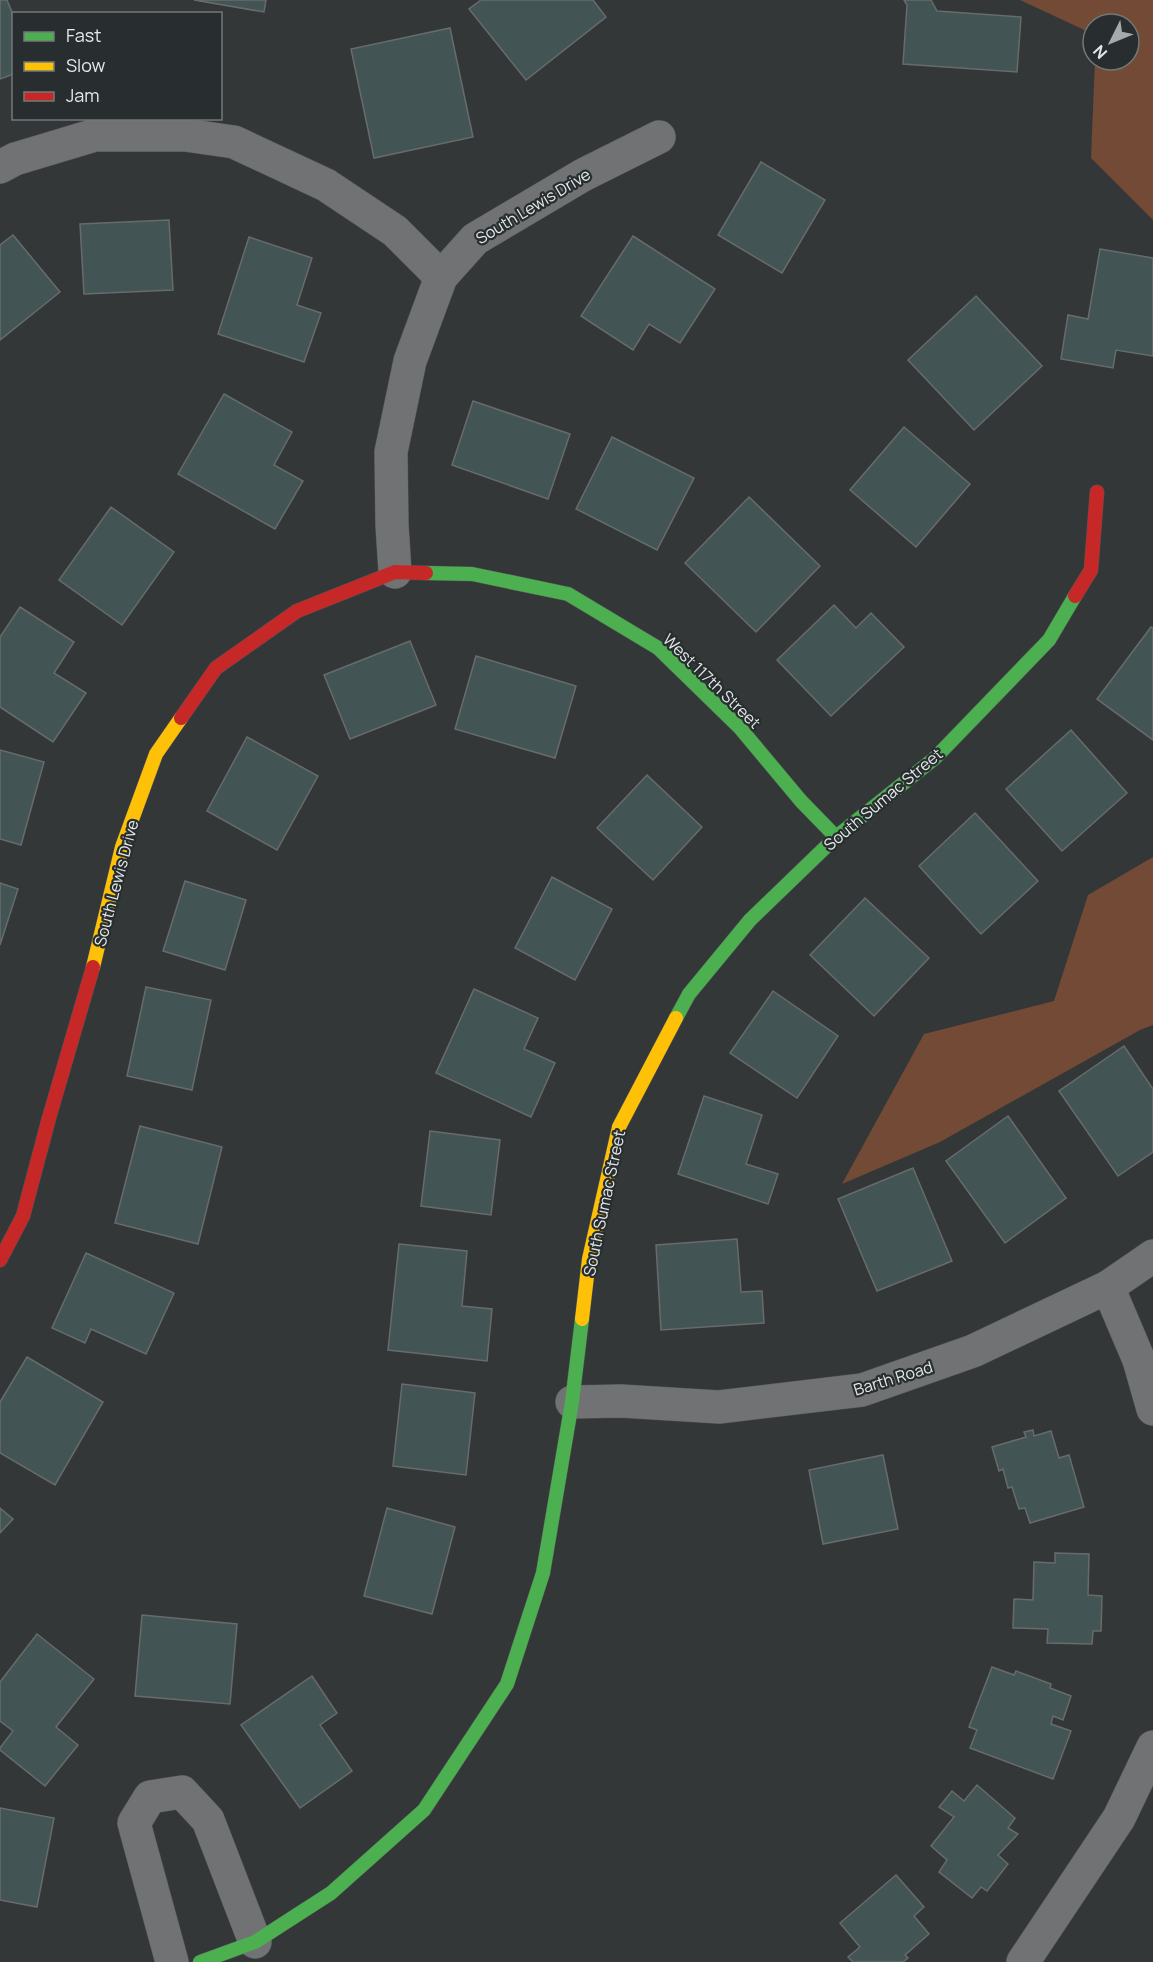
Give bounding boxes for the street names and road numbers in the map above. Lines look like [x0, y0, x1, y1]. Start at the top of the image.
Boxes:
street label: South Lewis Drive [472, 163, 594, 249]
street label: West 117th Street [658, 629, 766, 733]
street label: South Sumac Street [819, 743, 947, 855]
street label: South Lewis Drive [89, 817, 143, 949]
street label: South Sumac Street [578, 1128, 630, 1278]
street label: Barth Road [851, 1356, 935, 1400]

